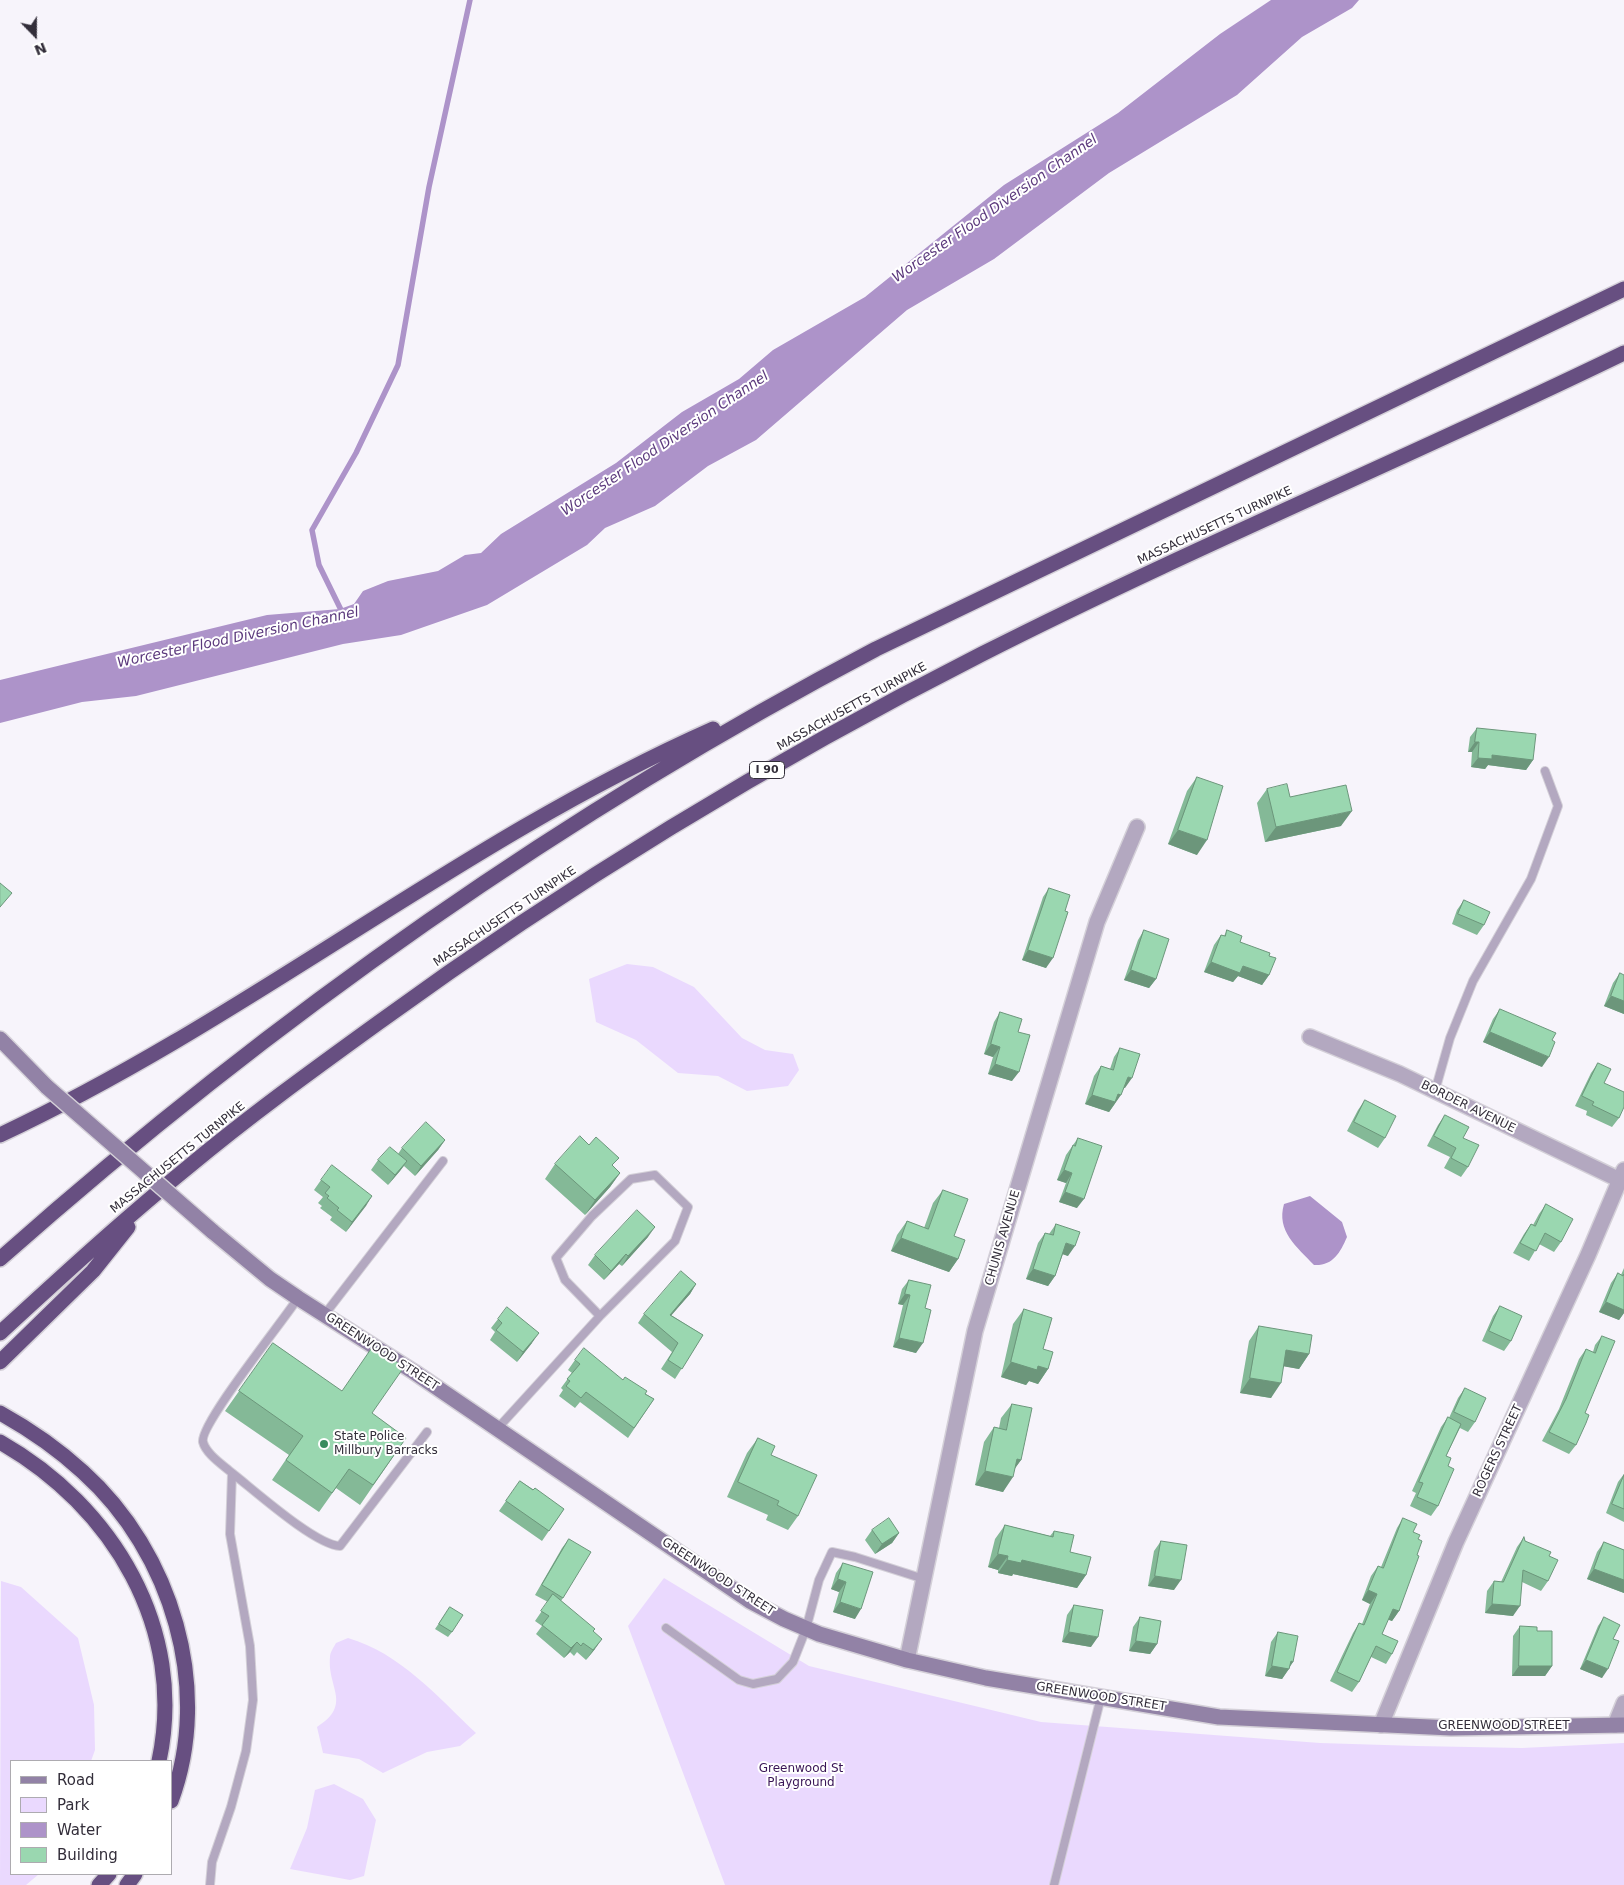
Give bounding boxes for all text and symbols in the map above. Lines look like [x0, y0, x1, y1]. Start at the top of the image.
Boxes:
north arrow [10, 10, 60, 60]
text: N [32, 39, 49, 59]
water label: Worcester Flood Diversion Channel [889, 131, 1101, 287]
water label: Worcester Flood Diversion Channel [558, 368, 772, 520]
street label: MASSACHUSETTS TURNPIKE [1135, 484, 1295, 568]
water label: Worcester Flood Diversion Channel [116, 604, 360, 672]
street label: MASSACHUSETTS TURNPIKE [775, 660, 929, 754]
road number: I 90 [750, 762, 784, 778]
street label: MASSACHUSETTS TURNPIKE [431, 864, 579, 970]
street label: BORDER AVENUE [1418, 1078, 1518, 1136]
street label: MASSACHUSETTS TURNPIKE [108, 1099, 248, 1217]
street label: CHUNIS AVENUE [982, 1189, 1024, 1287]
street label: GREENWOOD STREET [323, 1310, 441, 1394]
street label: ROGERS STREET [1470, 1403, 1526, 1499]
place label: State Police Millbury Barracks [334, 1430, 438, 1458]
marker: State Police Millbury Barracks [318, 1438, 330, 1450]
street label: GREENWOOD STREET [659, 1535, 777, 1619]
street label: GREENWOOD STREET [1035, 1680, 1167, 1714]
street label: GREENWOOD STREET [1438, 1719, 1570, 1733]
legend [10, 1760, 172, 1875]
park label: Greenwood St Playground [759, 1762, 843, 1790]
text: Road [57, 1771, 95, 1789]
text: Park [57, 1796, 89, 1814]
text: Water [57, 1821, 101, 1839]
text: Building [57, 1846, 118, 1864]

